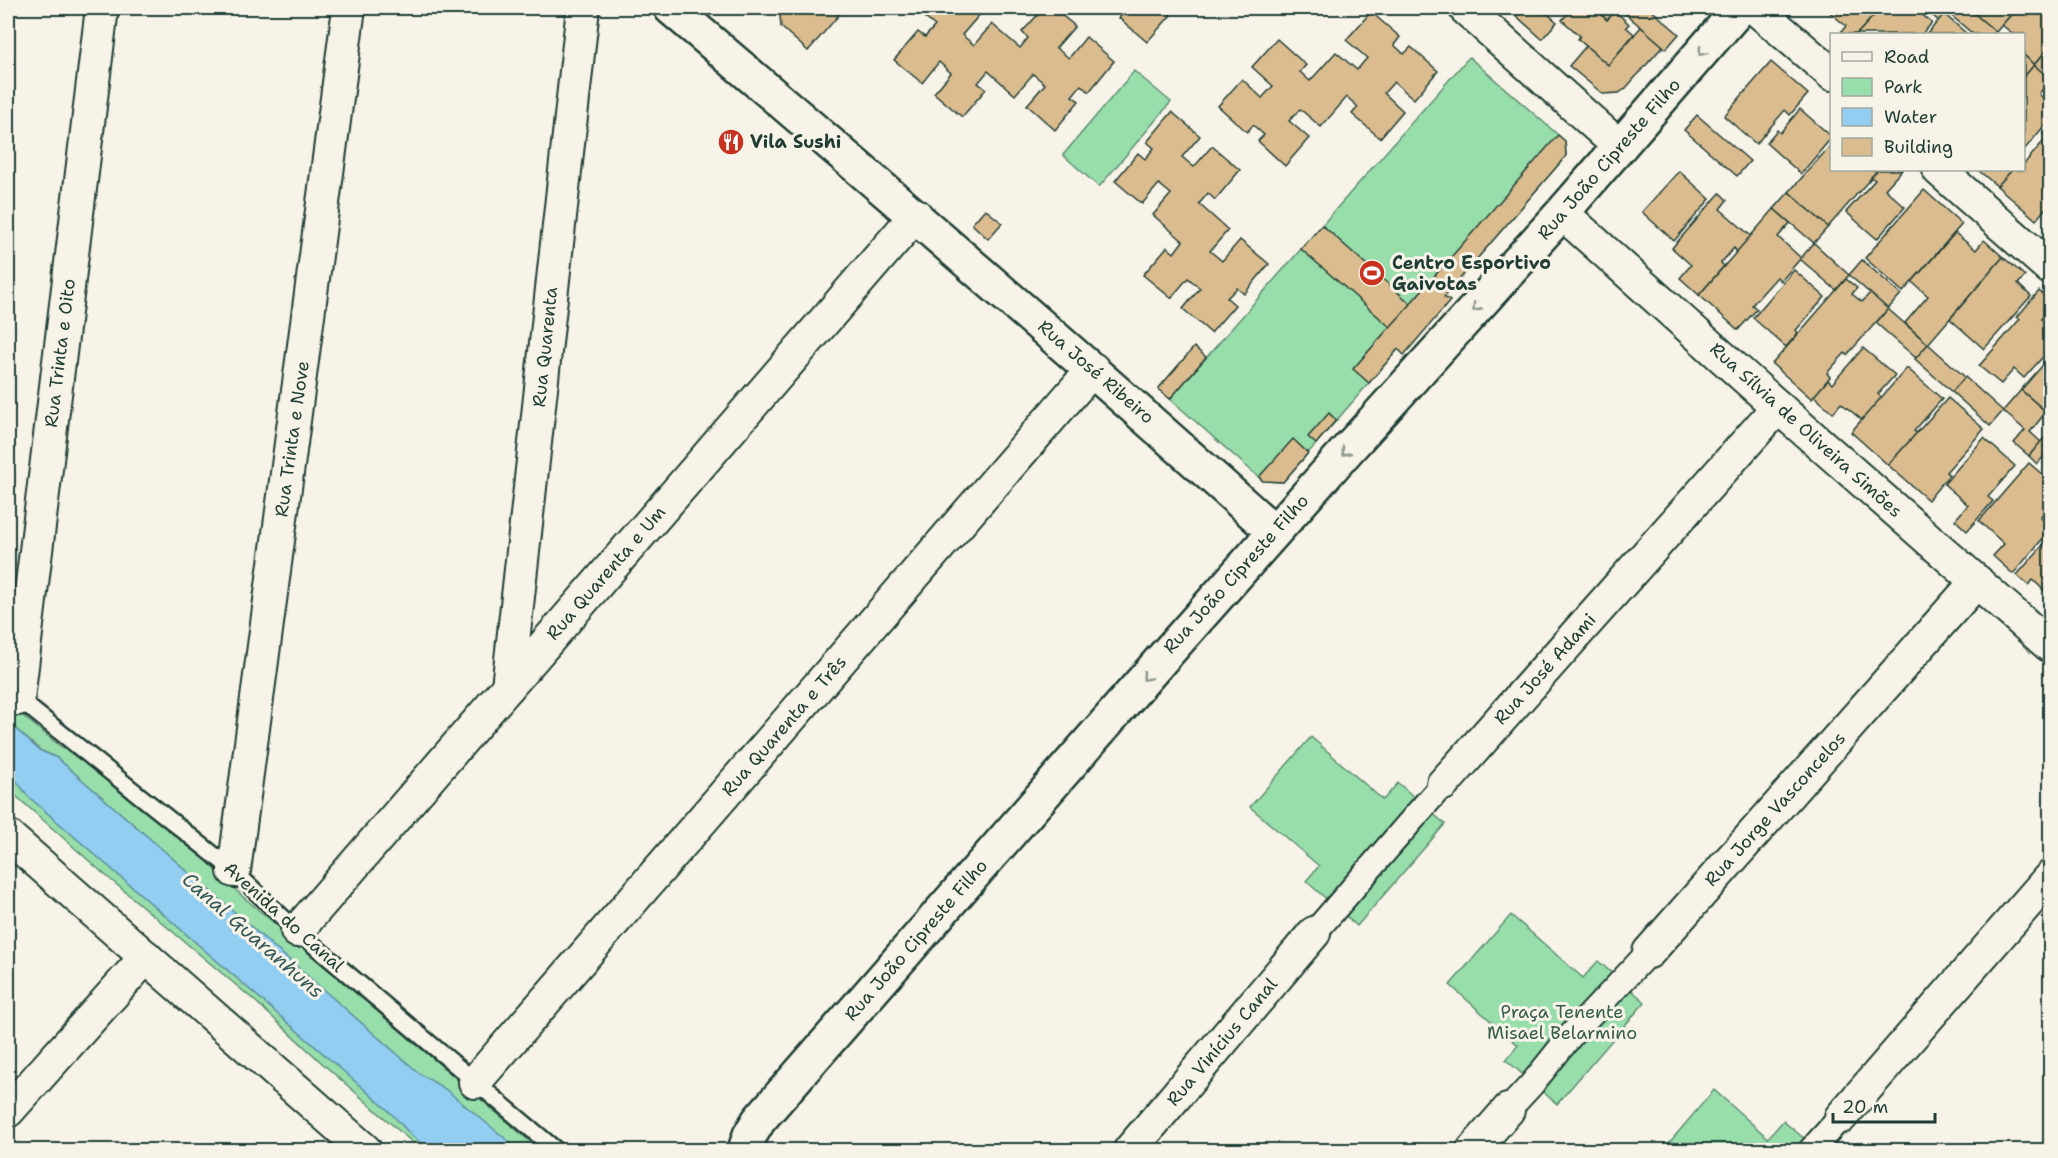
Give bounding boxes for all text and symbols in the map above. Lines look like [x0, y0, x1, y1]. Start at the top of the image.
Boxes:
legend [1830, 33, 2025, 171]
one-way arrow [1698, 45, 1709, 56]
text: Road [1884, 45, 1929, 69]
street label: Rua João Cipreste Filho [1532, 73, 1686, 245]
text: Park [1884, 75, 1923, 99]
text: Water [1884, 105, 1937, 129]
restaurant icon: Vila Sushi [716, 127, 746, 157]
place label: Vila Sushi [750, 130, 841, 154]
text: Building [1884, 135, 1953, 159]
place label: Centro Esportivo Gaivotas [1392, 251, 1551, 296]
sports icon: Centro Esportivo Gaivotas [1357, 258, 1387, 288]
street label: Rua Trinta e Oito [39, 277, 81, 429]
street label: Rua Quarenta [527, 286, 563, 408]
one-way arrow [1472, 301, 1483, 312]
street label: Rua José Ribeiro [1033, 315, 1159, 429]
street label: Rua Sílvia de Oliveira Simões [1705, 337, 1907, 523]
street label: Rua Trinta e Nove [269, 359, 315, 519]
one-way arrow [1341, 446, 1352, 456]
street label: Rua João Cipreste Filho [1158, 489, 1314, 659]
street label: Rua Quarenta e Um [541, 501, 671, 645]
street label: Rua José Adami [1489, 608, 1601, 730]
street label: Rua Quarenta e Três [716, 651, 852, 801]
one-way arrow [1142, 670, 1153, 681]
street label: Rua Jorge Vasconcelos [1699, 727, 1851, 891]
street label: Rua João Cipreste Filho [839, 854, 993, 1026]
street label: Avenida do Canal [219, 856, 350, 978]
water label: Canal Guaranhuns [177, 866, 329, 1004]
street label: Rua Vinícius Canal [1161, 972, 1283, 1111]
park label: Praça Tenente Misael Belarmino [1487, 1000, 1637, 1045]
scale bar [1833, 1086, 1935, 1124]
text: 20 m [1842, 1095, 1888, 1119]

